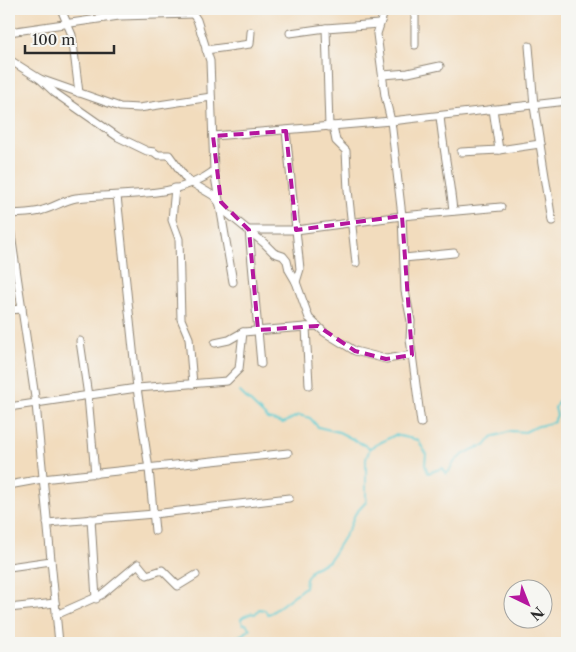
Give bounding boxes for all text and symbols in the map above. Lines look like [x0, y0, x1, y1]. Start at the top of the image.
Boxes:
scale bar [25, 22, 114, 54]
text: 100 m [32, 30, 75, 49]
north arrow [504, 580, 554, 630]
text: N [526, 603, 547, 624]

